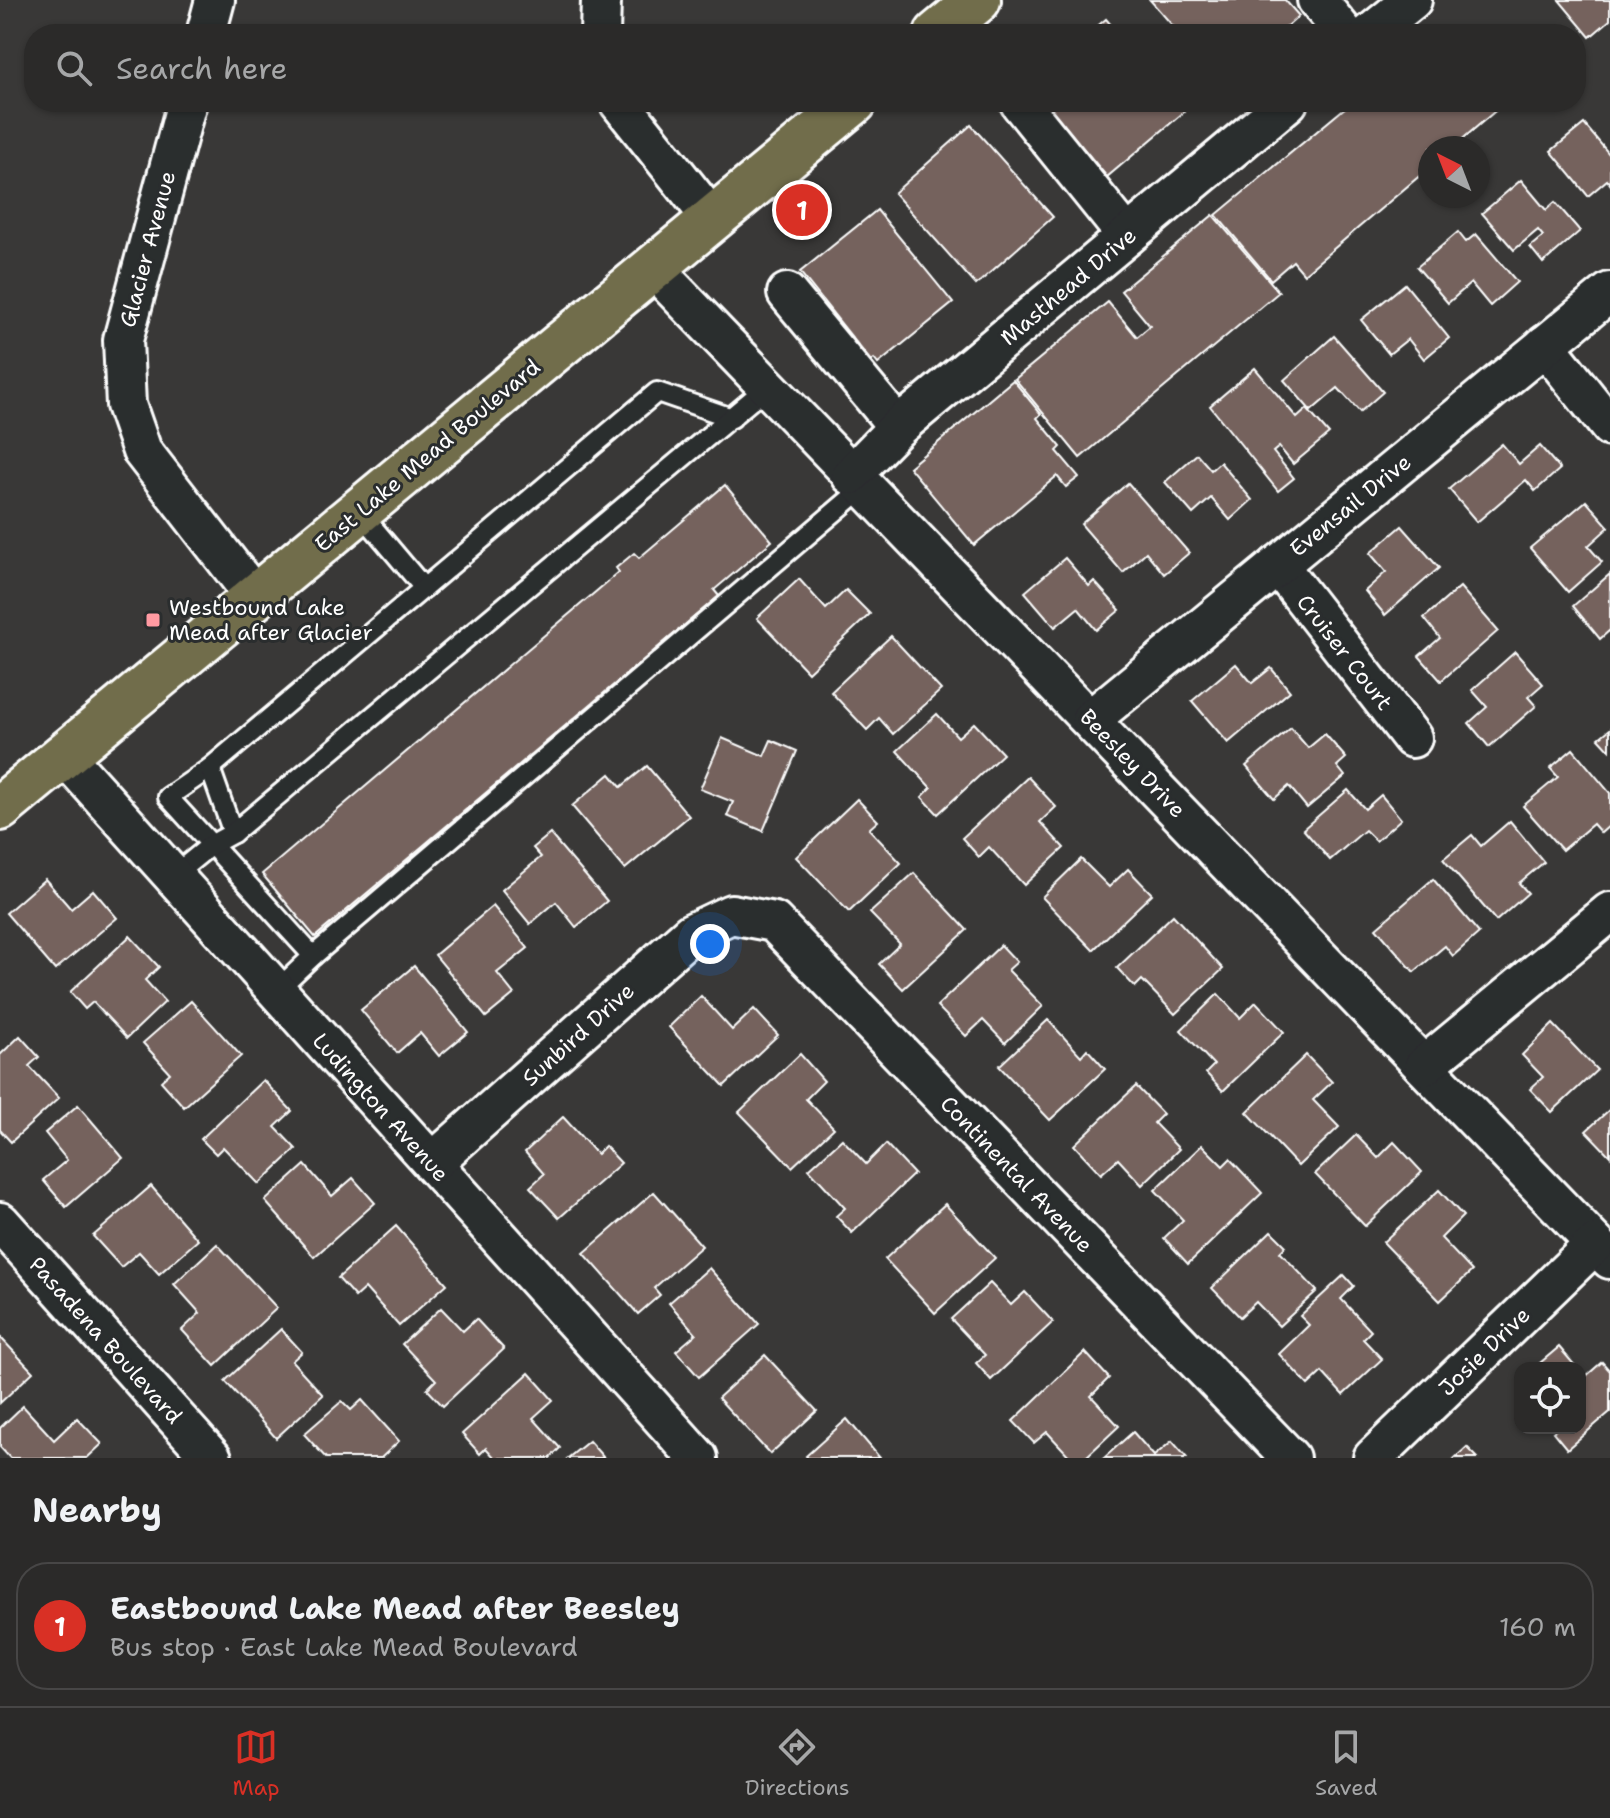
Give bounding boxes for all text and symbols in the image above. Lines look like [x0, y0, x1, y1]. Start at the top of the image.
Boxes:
search box [24, 24, 1586, 112]
icon: search [52, 46, 96, 90]
text: Search here [116, 48, 287, 89]
north arrow [1418, 136, 1490, 208]
street label: Glacier Avenue [113, 168, 182, 330]
pin: 1 [776, 180, 828, 240]
street label: Masthead Drive [994, 221, 1142, 352]
street label: East Lake Mead Boulevard [309, 352, 546, 558]
street label: Evensail Drive [1284, 448, 1417, 563]
street label: Cruiser Court [1290, 588, 1399, 716]
place label: Westbound Lake Mead after Glacier [169, 593, 373, 647]
marker: Westbound Lake Mead after Glacier [144, 611, 162, 629]
street label: Beesley Drive [1073, 703, 1192, 824]
your location [690, 924, 730, 964]
street label: Sunbird Drive [516, 976, 641, 1092]
street label: Ludington Avenue [306, 1027, 455, 1188]
street label: Continental Avenue [934, 1090, 1099, 1259]
street label: Pasadena Boulevard [23, 1250, 189, 1430]
street label: Josie Drive [1432, 1301, 1536, 1402]
map controls [1514, 1362, 1586, 1434]
button: locate [1514, 1362, 1586, 1434]
text: Nearby [32, 1487, 162, 1533]
text: Eastbound Lake Mead after Beesley [110, 1588, 680, 1629]
text: 1 [54, 1609, 66, 1644]
text: 160 m [1499, 1609, 1576, 1644]
text: Bus stop · East Lake Mead Boulevard [110, 1629, 578, 1664]
tab: Map [233, 1725, 280, 1802]
tab: Directions [745, 1725, 850, 1802]
tab: Saved [1315, 1725, 1377, 1802]

